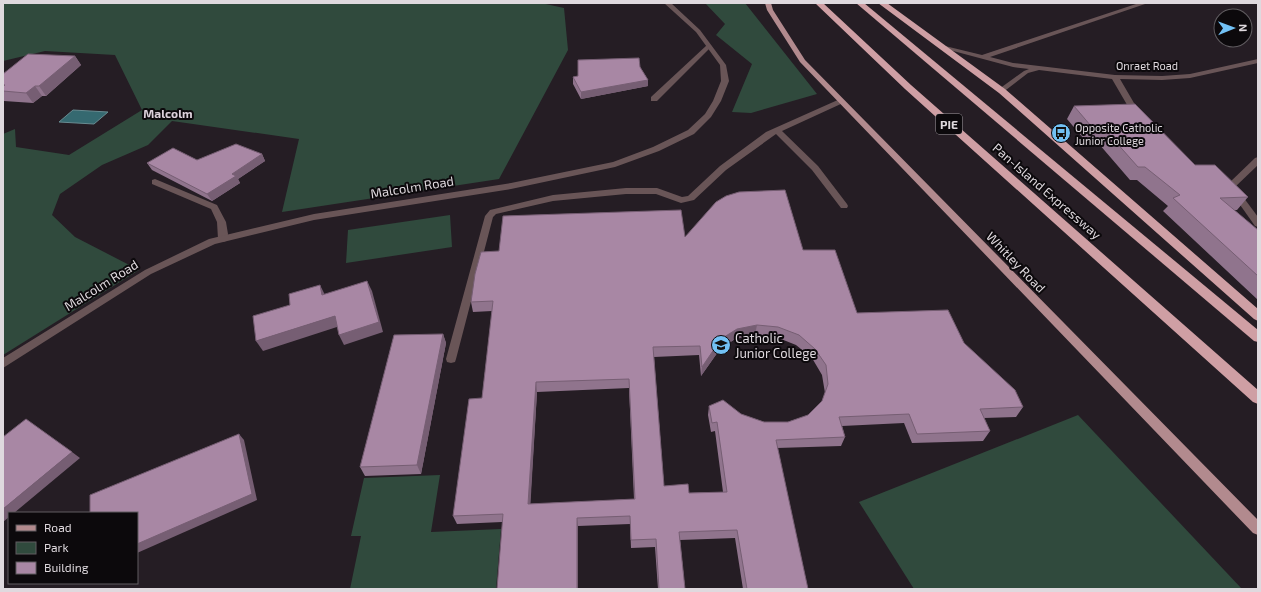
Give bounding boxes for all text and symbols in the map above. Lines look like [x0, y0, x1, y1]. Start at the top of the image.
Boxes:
north arrow [1213, 8, 1253, 48]
text: N [1237, 24, 1250, 32]
street label: Onraet Road [1116, 59, 1178, 72]
district label: Malcolm [143, 106, 193, 120]
road number: PIE [936, 114, 962, 134]
place label: Opposite Catholic Junior College [1075, 121, 1163, 147]
bus stop icon: Opposite Catholic Junior College [1050, 122, 1072, 144]
street label: Pan-Island Expressway [989, 139, 1105, 243]
street label: Malcolm Road [369, 173, 455, 201]
street label: Whitley Road [983, 228, 1049, 296]
street label: Malcolm Road [61, 256, 141, 314]
place label: Catholic Junior College [735, 330, 817, 361]
school or university icon: Catholic Junior College [710, 334, 732, 356]
legend [8, 512, 138, 584]
text: Road [44, 520, 72, 534]
text: Park [44, 540, 69, 554]
text: Building [44, 560, 89, 574]

